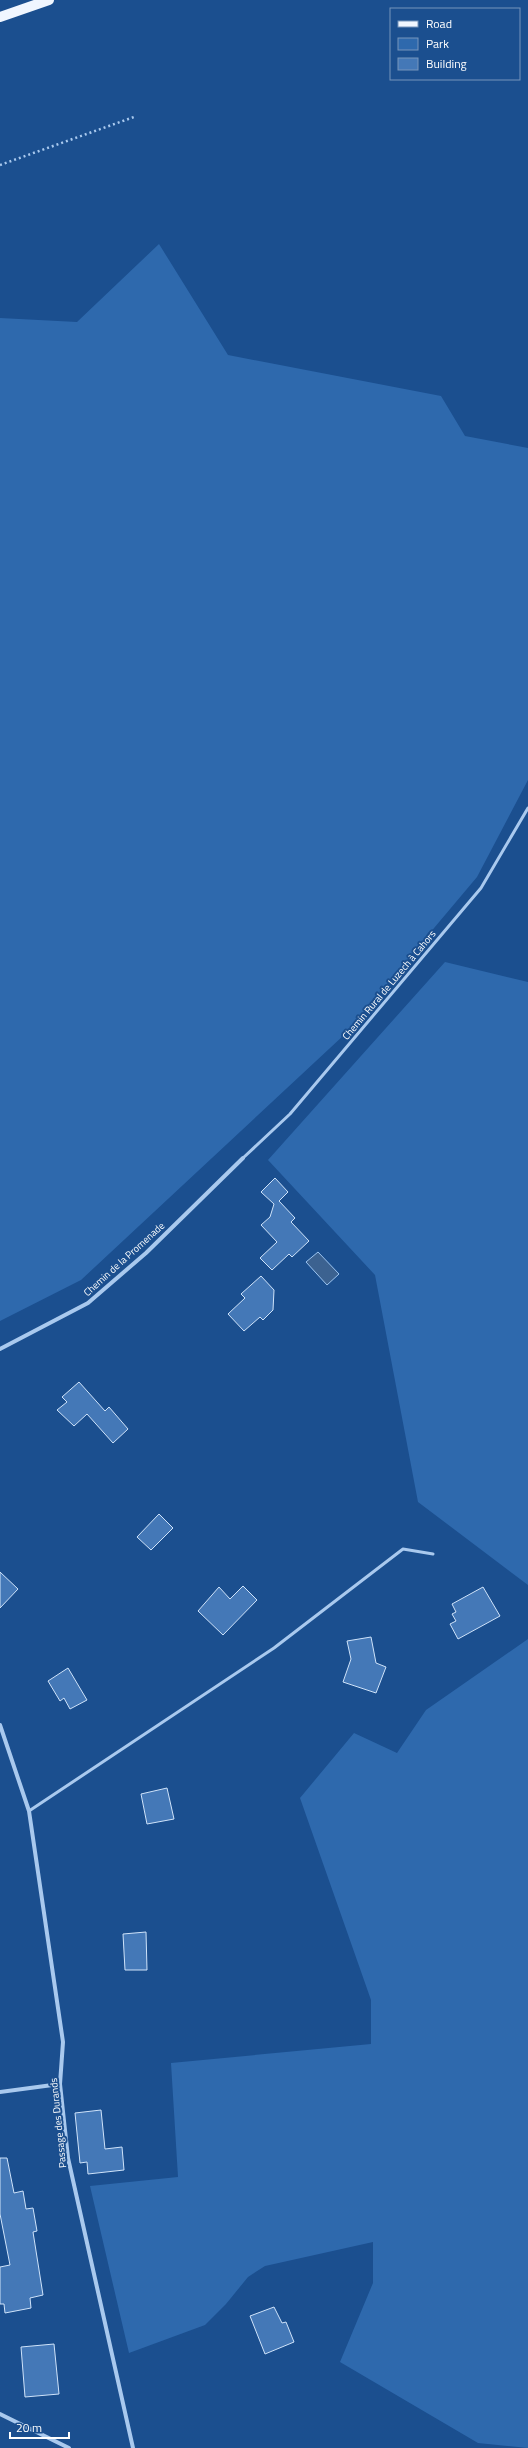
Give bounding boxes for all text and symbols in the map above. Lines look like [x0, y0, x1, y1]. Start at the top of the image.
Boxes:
legend [390, 8, 520, 80]
text: Road [426, 14, 452, 33]
text: Park [426, 34, 449, 53]
text: Building [426, 54, 467, 73]
street label: Chemin Rural de Luzech à Cahors [339, 927, 440, 1043]
street label: Chemin de la Promenade [80, 1218, 168, 1300]
street label: Passage des Durands [46, 2077, 70, 2169]
scale bar [10, 2414, 69, 2440]
text: 20 m [16, 2418, 42, 2437]

